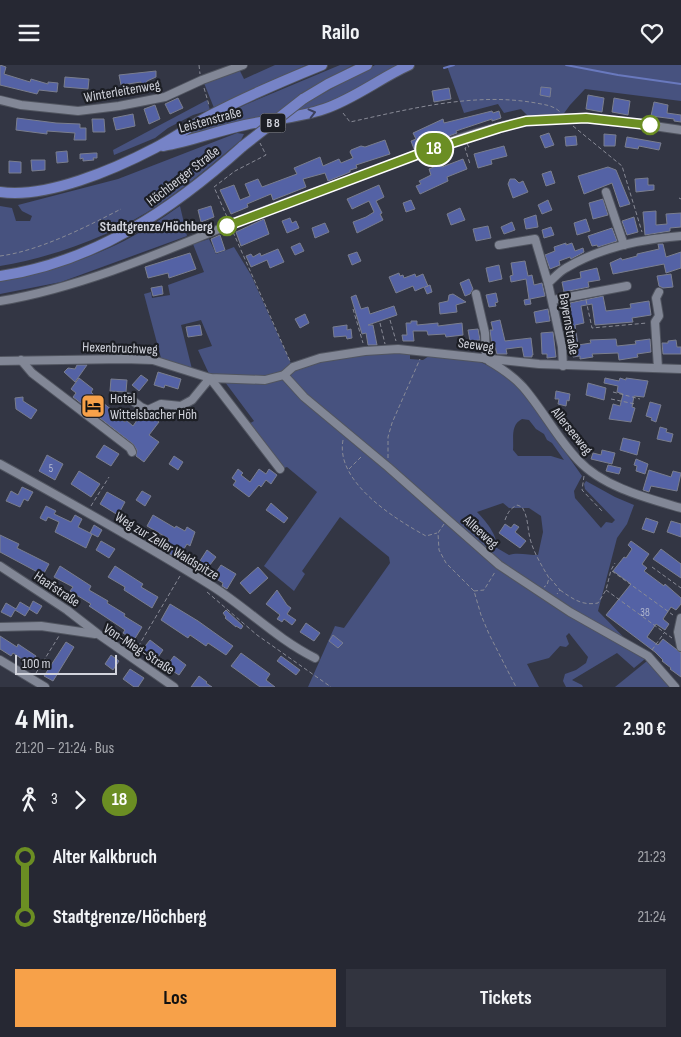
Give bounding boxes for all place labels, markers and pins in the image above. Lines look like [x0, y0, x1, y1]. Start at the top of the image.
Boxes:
unlabelled marker [640, 115, 660, 135]
marker: Stadtgrenze/Höchberg [217, 216, 237, 236]
place label: Stadtgrenze/Höchberg [100, 218, 213, 235]
place label: Hotel Wittelsbacher Höh [110, 390, 197, 423]
hotel icon: Hotel Wittelsbacher Höh [80, 393, 106, 419]

